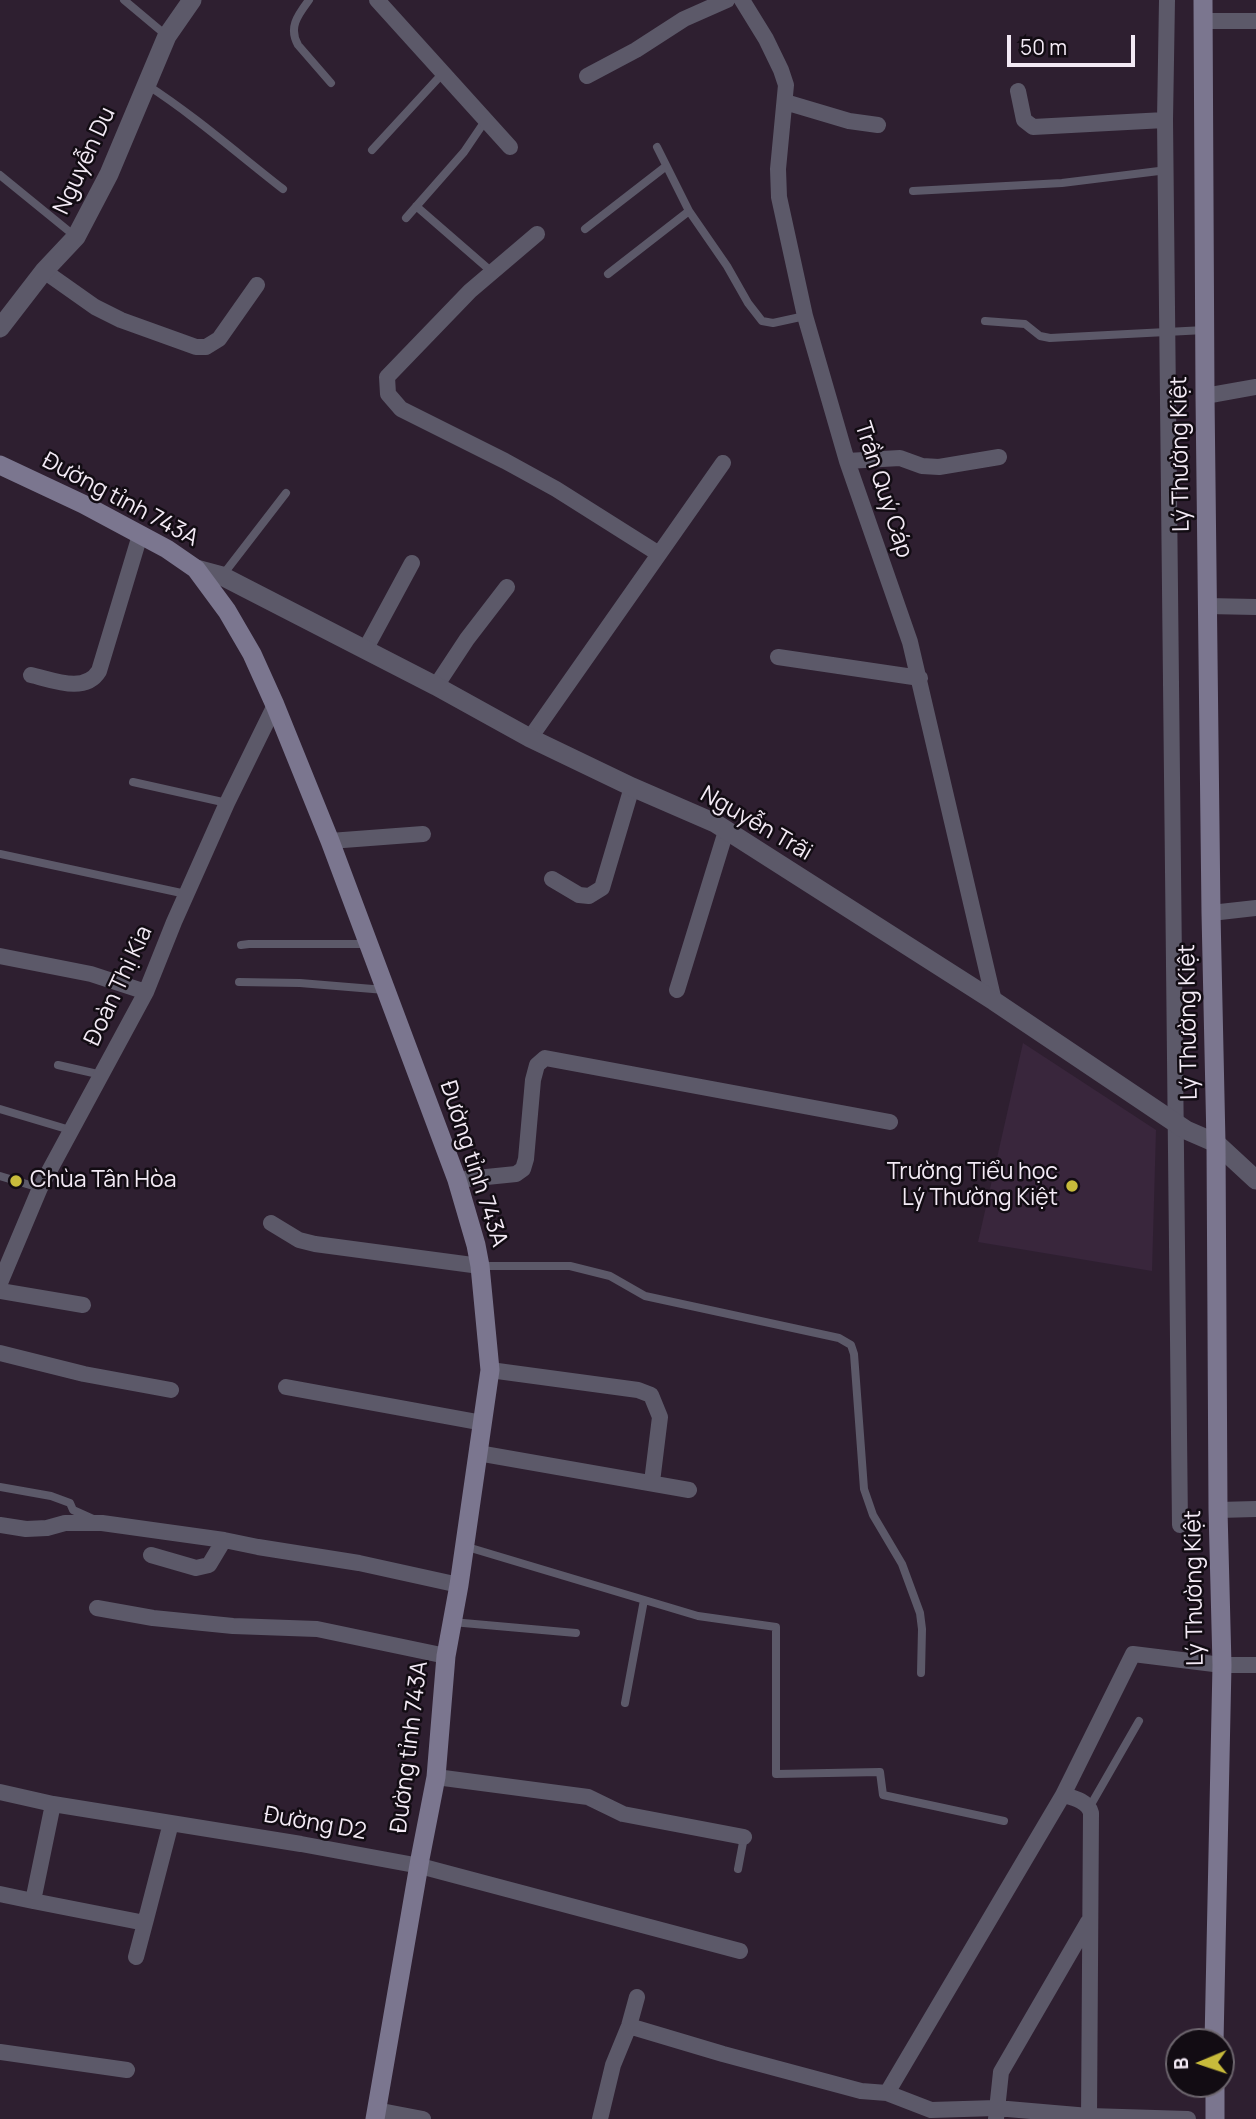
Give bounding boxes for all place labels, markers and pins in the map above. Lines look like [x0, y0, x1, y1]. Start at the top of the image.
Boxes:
place label: Trường Tiểu học Lý Thường Kiệt [887, 1159, 1058, 1213]
place label: Chùa Tân Hòa [30, 1167, 176, 1195]
marker: Chùa Tân Hòa [8, 1173, 24, 1189]
marker: Trường Tiểu học Lý Thường Kiệt [1064, 1178, 1080, 1194]

